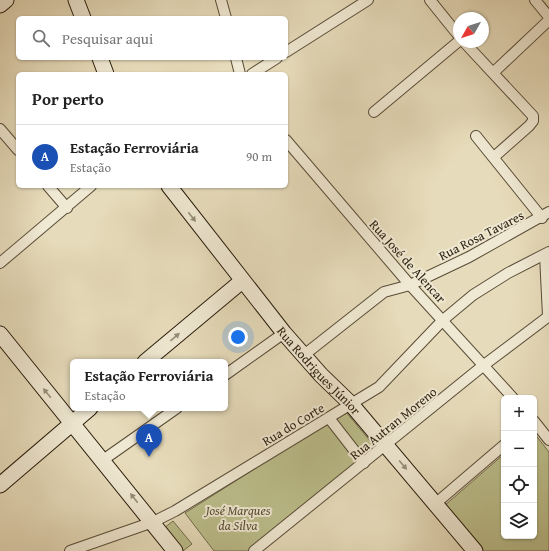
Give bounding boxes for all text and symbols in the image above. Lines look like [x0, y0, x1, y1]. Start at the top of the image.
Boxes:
north arrow [453, 12, 489, 48]
search box [16, 16, 288, 60]
icon: search [30, 27, 52, 49]
text: Pesquisar aqui [62, 28, 153, 49]
text: Por perto [32, 86, 104, 111]
text: Estação Ferroviária [70, 137, 199, 158]
text: A [41, 147, 49, 166]
text: 90 m [246, 147, 272, 166]
text: Estação [70, 158, 111, 177]
street label: Rua Rosa Tavares [435, 206, 527, 265]
one-way arrow [188, 212, 196, 223]
street label: Rua José de Alencar [365, 215, 451, 308]
street label: Rua Rodrigues Júnior [272, 322, 366, 420]
your location [228, 327, 248, 347]
one-way arrow [169, 333, 180, 342]
popup [70, 359, 228, 411]
text: Estação Ferroviária [85, 365, 213, 386]
street label: Rua Autran Moreno [346, 382, 441, 464]
text: Estação [85, 386, 126, 405]
one-way arrow [43, 387, 52, 398]
map controls [501, 395, 537, 539]
button: + [501, 395, 537, 431]
street label: Rua do Corte [258, 398, 328, 451]
pin: A [136, 424, 162, 457]
button: − [501, 431, 537, 467]
one-way arrow [399, 460, 408, 471]
button: locate [501, 467, 537, 503]
one-way arrow [130, 493, 138, 504]
park label: José Marques da Silva [204, 501, 271, 535]
button: layers [501, 503, 537, 539]

